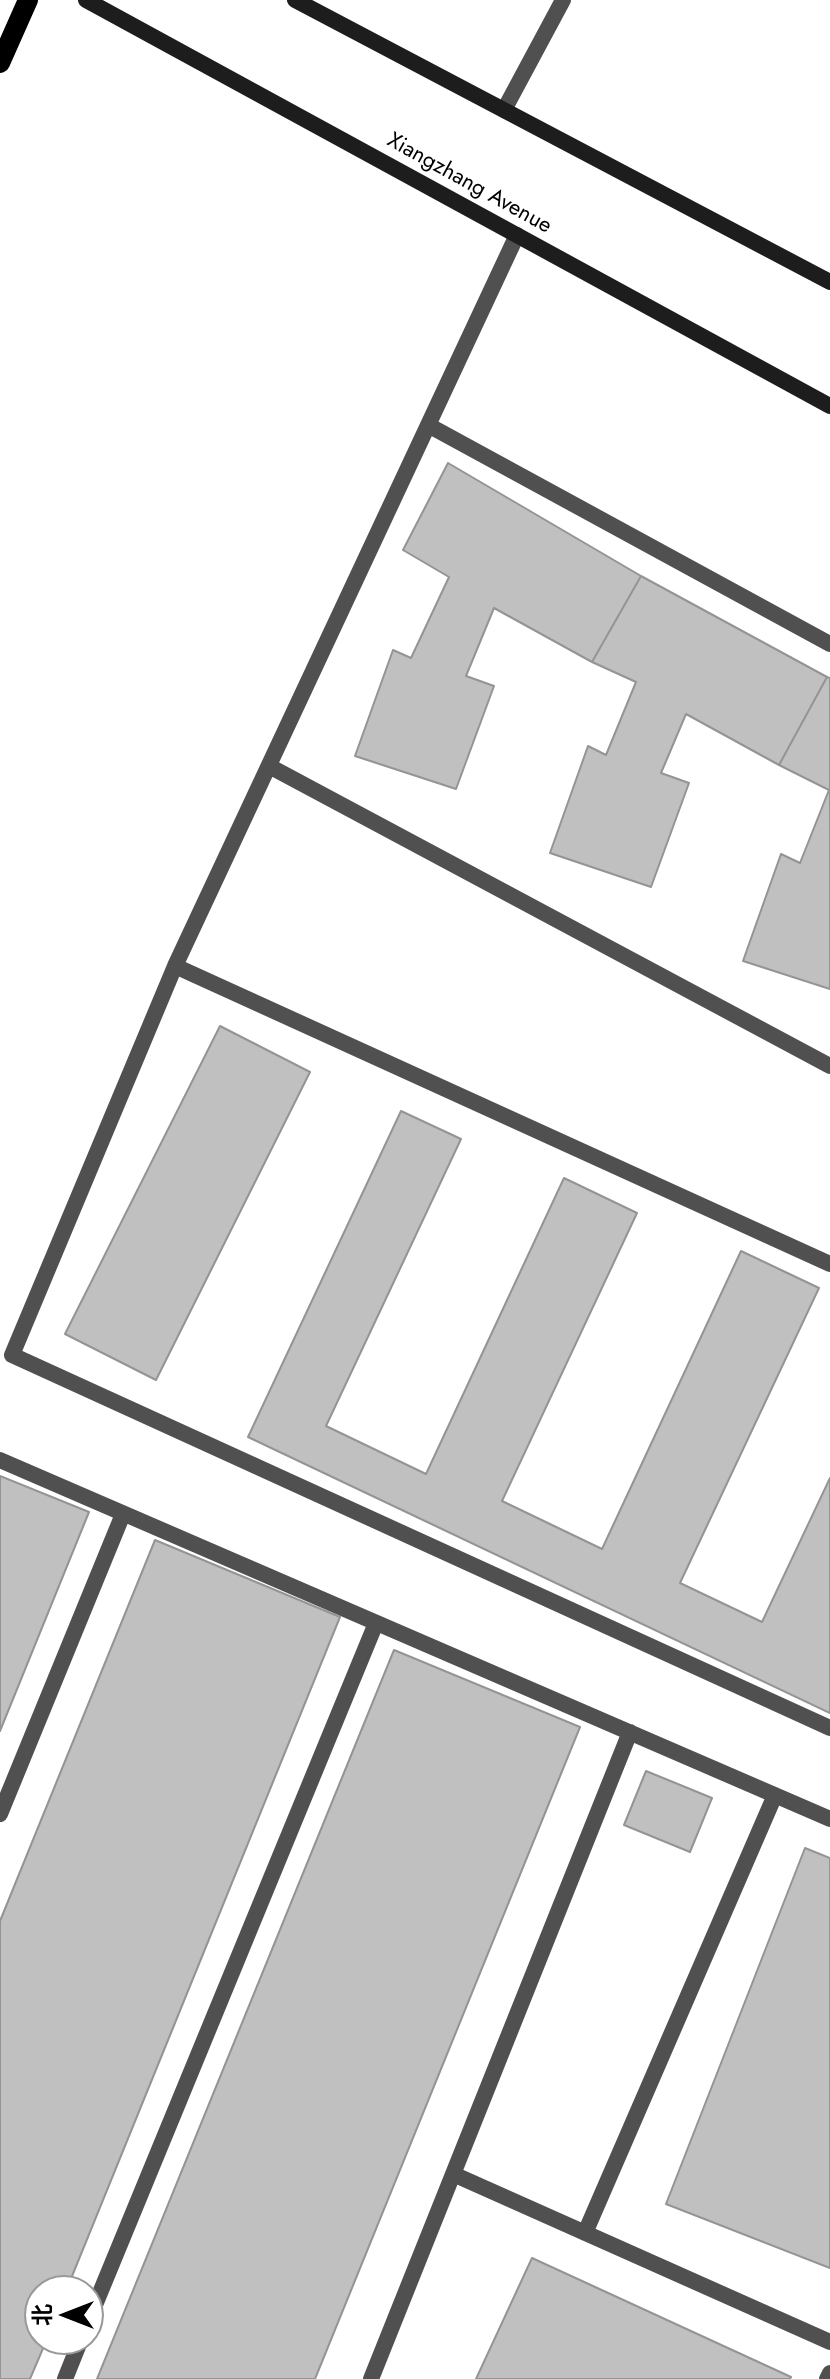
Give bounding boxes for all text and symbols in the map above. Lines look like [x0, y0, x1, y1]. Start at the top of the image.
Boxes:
street label: Xiangzhang Avenue [382, 128, 556, 240]
north arrow [24, 2275, 104, 2355]
text: 北 [26, 2304, 58, 2326]

